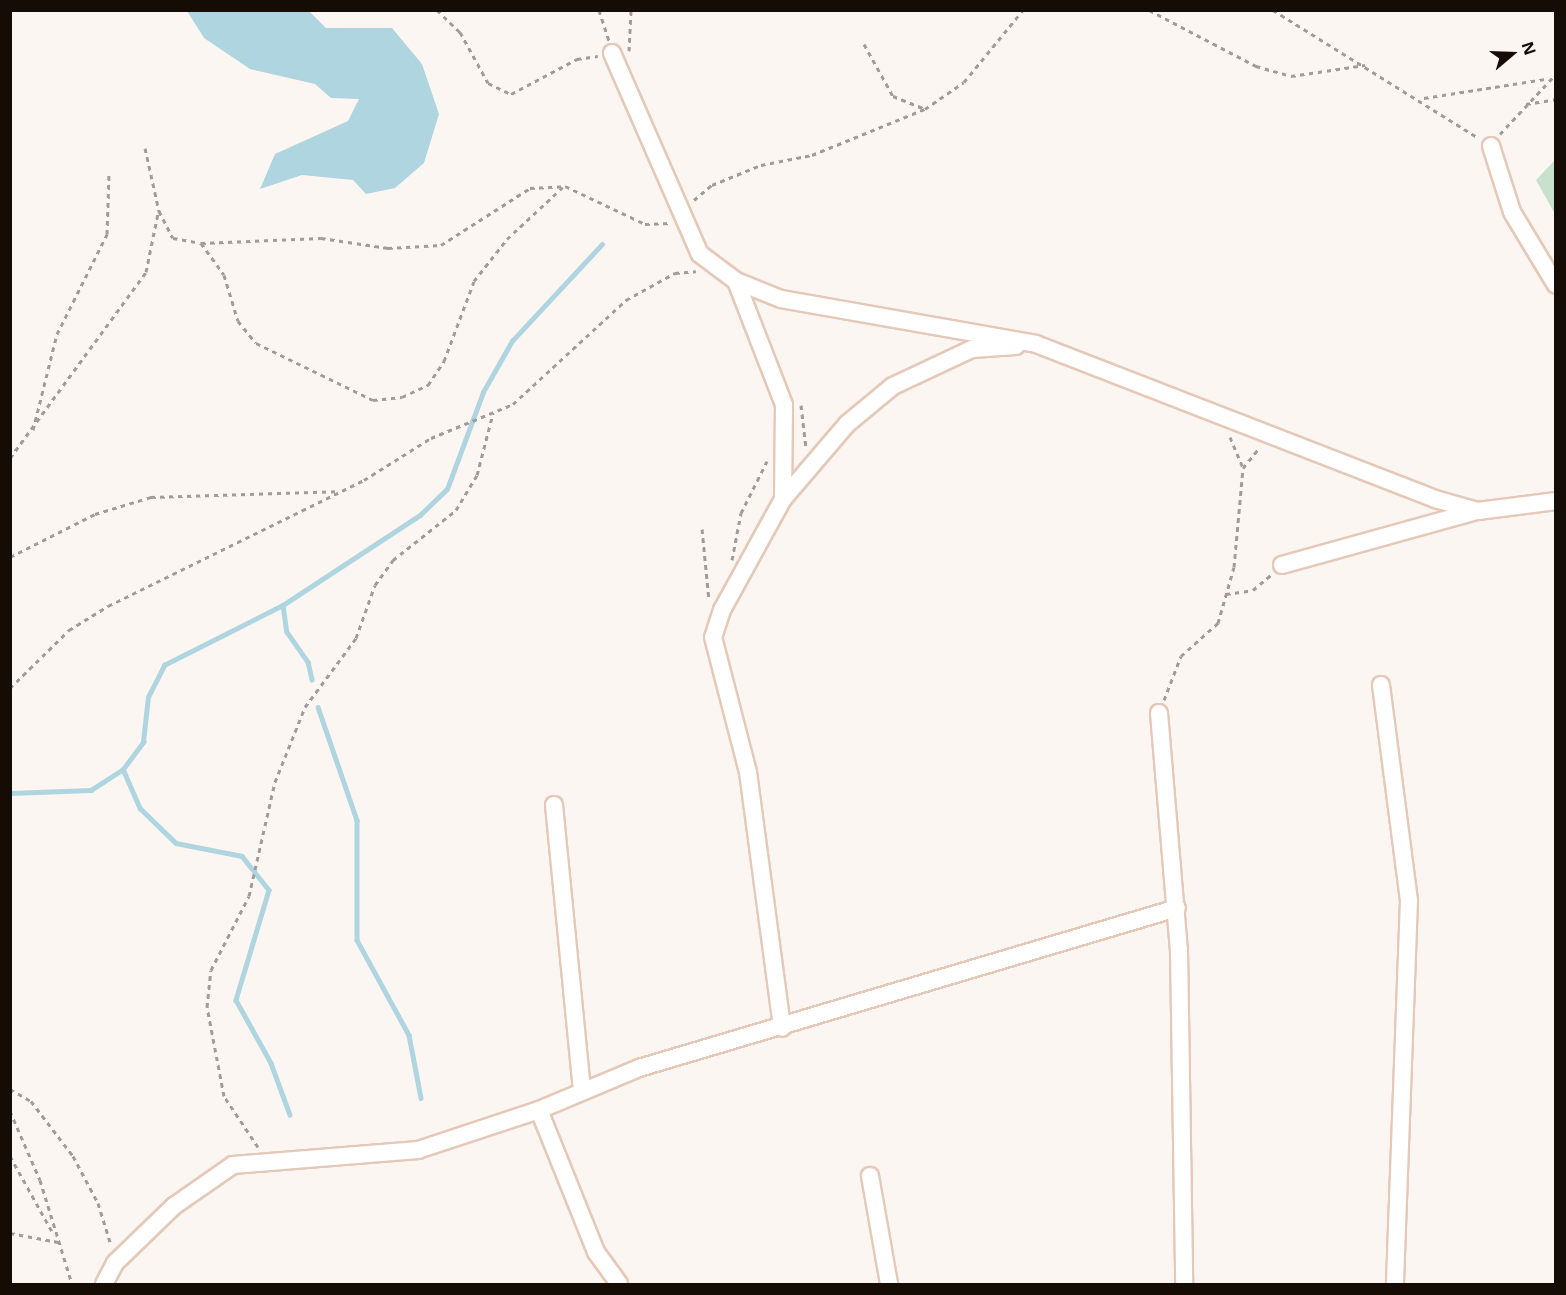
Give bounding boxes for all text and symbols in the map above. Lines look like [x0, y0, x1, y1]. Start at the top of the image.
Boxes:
north arrow [1482, 24, 1542, 84]
text: N [1516, 38, 1542, 58]

